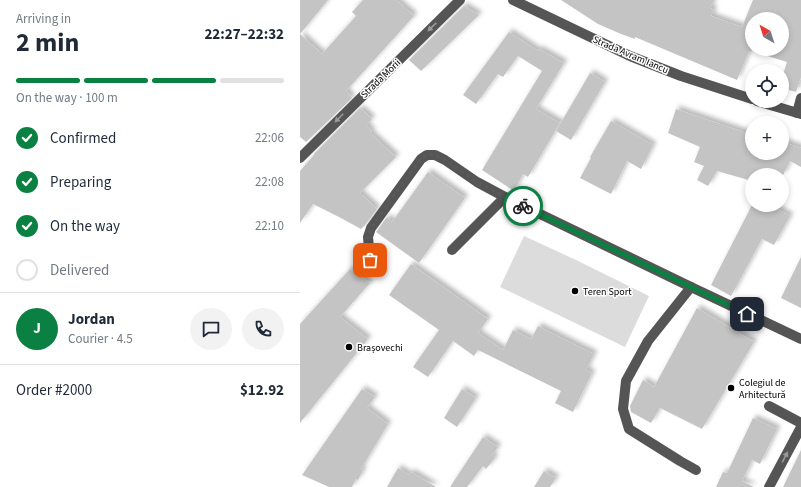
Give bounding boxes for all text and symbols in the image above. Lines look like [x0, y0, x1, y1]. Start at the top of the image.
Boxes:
text: Arriving in [16, 10, 71, 28]
north arrow [745, 12, 789, 56]
map controls [745, 12, 789, 212]
one-way arrow [427, 22, 437, 32]
text: 2 min [16, 24, 79, 61]
text: 22:27–22:32 [204, 24, 284, 45]
street label: Strada Avram Iancu [591, 33, 671, 77]
street label: Strada Morii [358, 56, 404, 101]
button: locate [745, 64, 789, 108]
text: On the way · 100 m [16, 89, 118, 107]
one-way arrow [334, 113, 344, 123]
button: + [745, 116, 789, 160]
icon: check [16, 127, 38, 149]
text: Confirmed [50, 128, 116, 149]
text: 22:06 [255, 129, 284, 147]
button: − [745, 168, 789, 212]
icon: check [16, 171, 38, 193]
text: Preparing [50, 172, 111, 193]
text: 22:08 [255, 173, 284, 191]
courier [503, 186, 543, 226]
icon: bike [512, 195, 534, 217]
icon: check [16, 215, 38, 237]
text: On the way [50, 216, 120, 237]
text: 22:10 [255, 217, 284, 235]
pin [353, 243, 387, 277]
icon: bag [359, 249, 381, 271]
text: Delivered [50, 260, 109, 281]
place label: Teren Sport [583, 285, 632, 299]
marker: Teren Sport [570, 286, 580, 296]
pin [730, 297, 764, 331]
icon: home [736, 303, 758, 325]
button: chat [190, 308, 232, 350]
button: phone [242, 308, 284, 350]
text: Jordan [68, 309, 115, 330]
text: J [33, 318, 41, 339]
text: Courier · 4.5 [68, 330, 133, 348]
place label: Brașovechi [357, 341, 403, 355]
marker: Brașovechi [344, 342, 354, 352]
place label: Colegiul de Arhitectură [739, 376, 786, 402]
text: Order #2000 [16, 380, 92, 401]
text: $12.92 [240, 380, 284, 401]
marker: Colegiul de Arhitectură [726, 383, 736, 393]
one-way arrow [782, 451, 788, 463]

